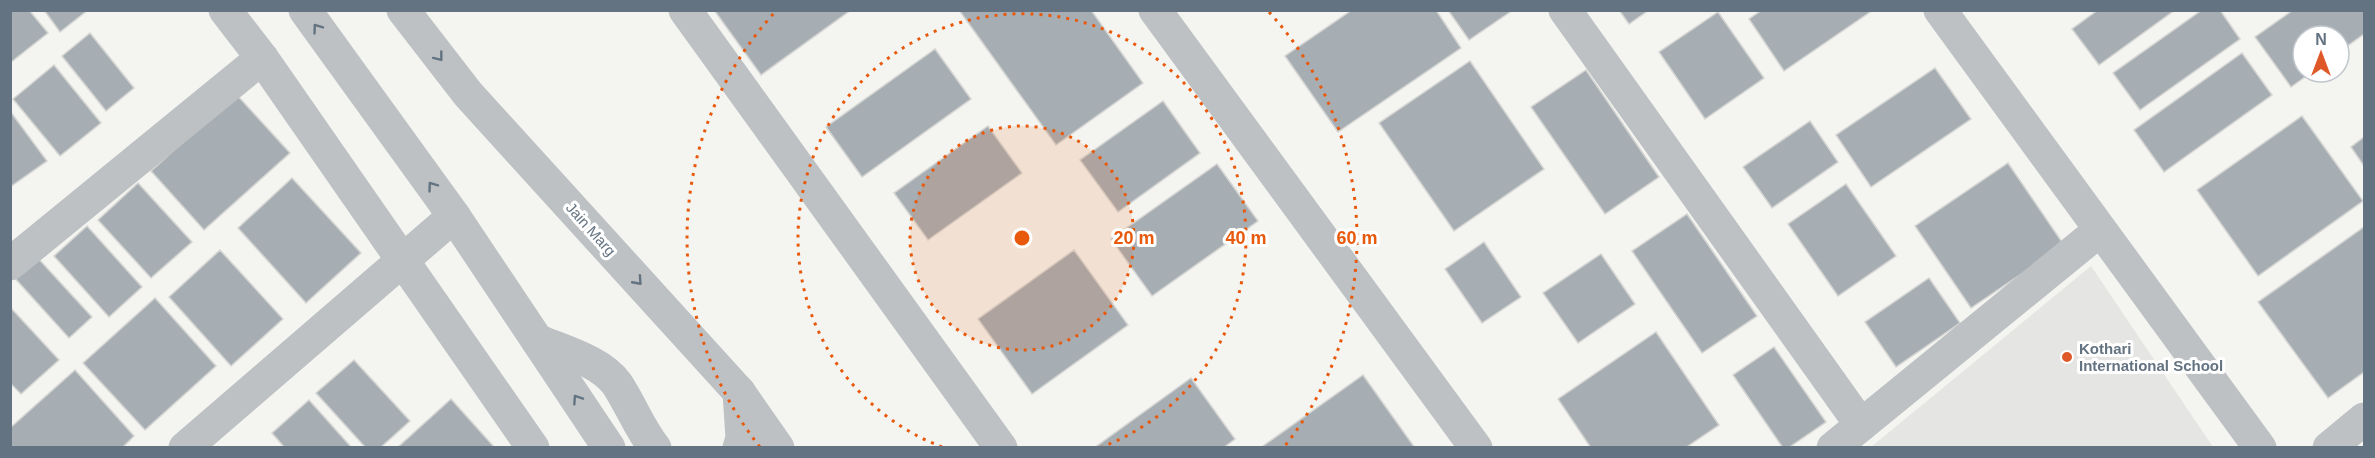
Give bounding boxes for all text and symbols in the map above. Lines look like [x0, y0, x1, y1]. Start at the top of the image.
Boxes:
one-way arrow [314, 23, 325, 34]
north arrow [2291, 24, 2351, 84]
text: N [2315, 31, 2327, 48]
one-way arrow [432, 50, 443, 61]
one-way arrow [428, 181, 439, 192]
street label: Jain Marg [563, 199, 619, 259]
centre of rings [1012, 228, 1032, 248]
text: 20 m [1113, 228, 1155, 248]
text: 40 m [1225, 228, 1267, 248]
text: 60 m [1336, 228, 1378, 248]
one-way arrow [631, 274, 642, 285]
place label: Kothari International School [2079, 340, 2223, 374]
marker: Kothari International School [2060, 350, 2074, 364]
one-way arrow [573, 395, 584, 406]

